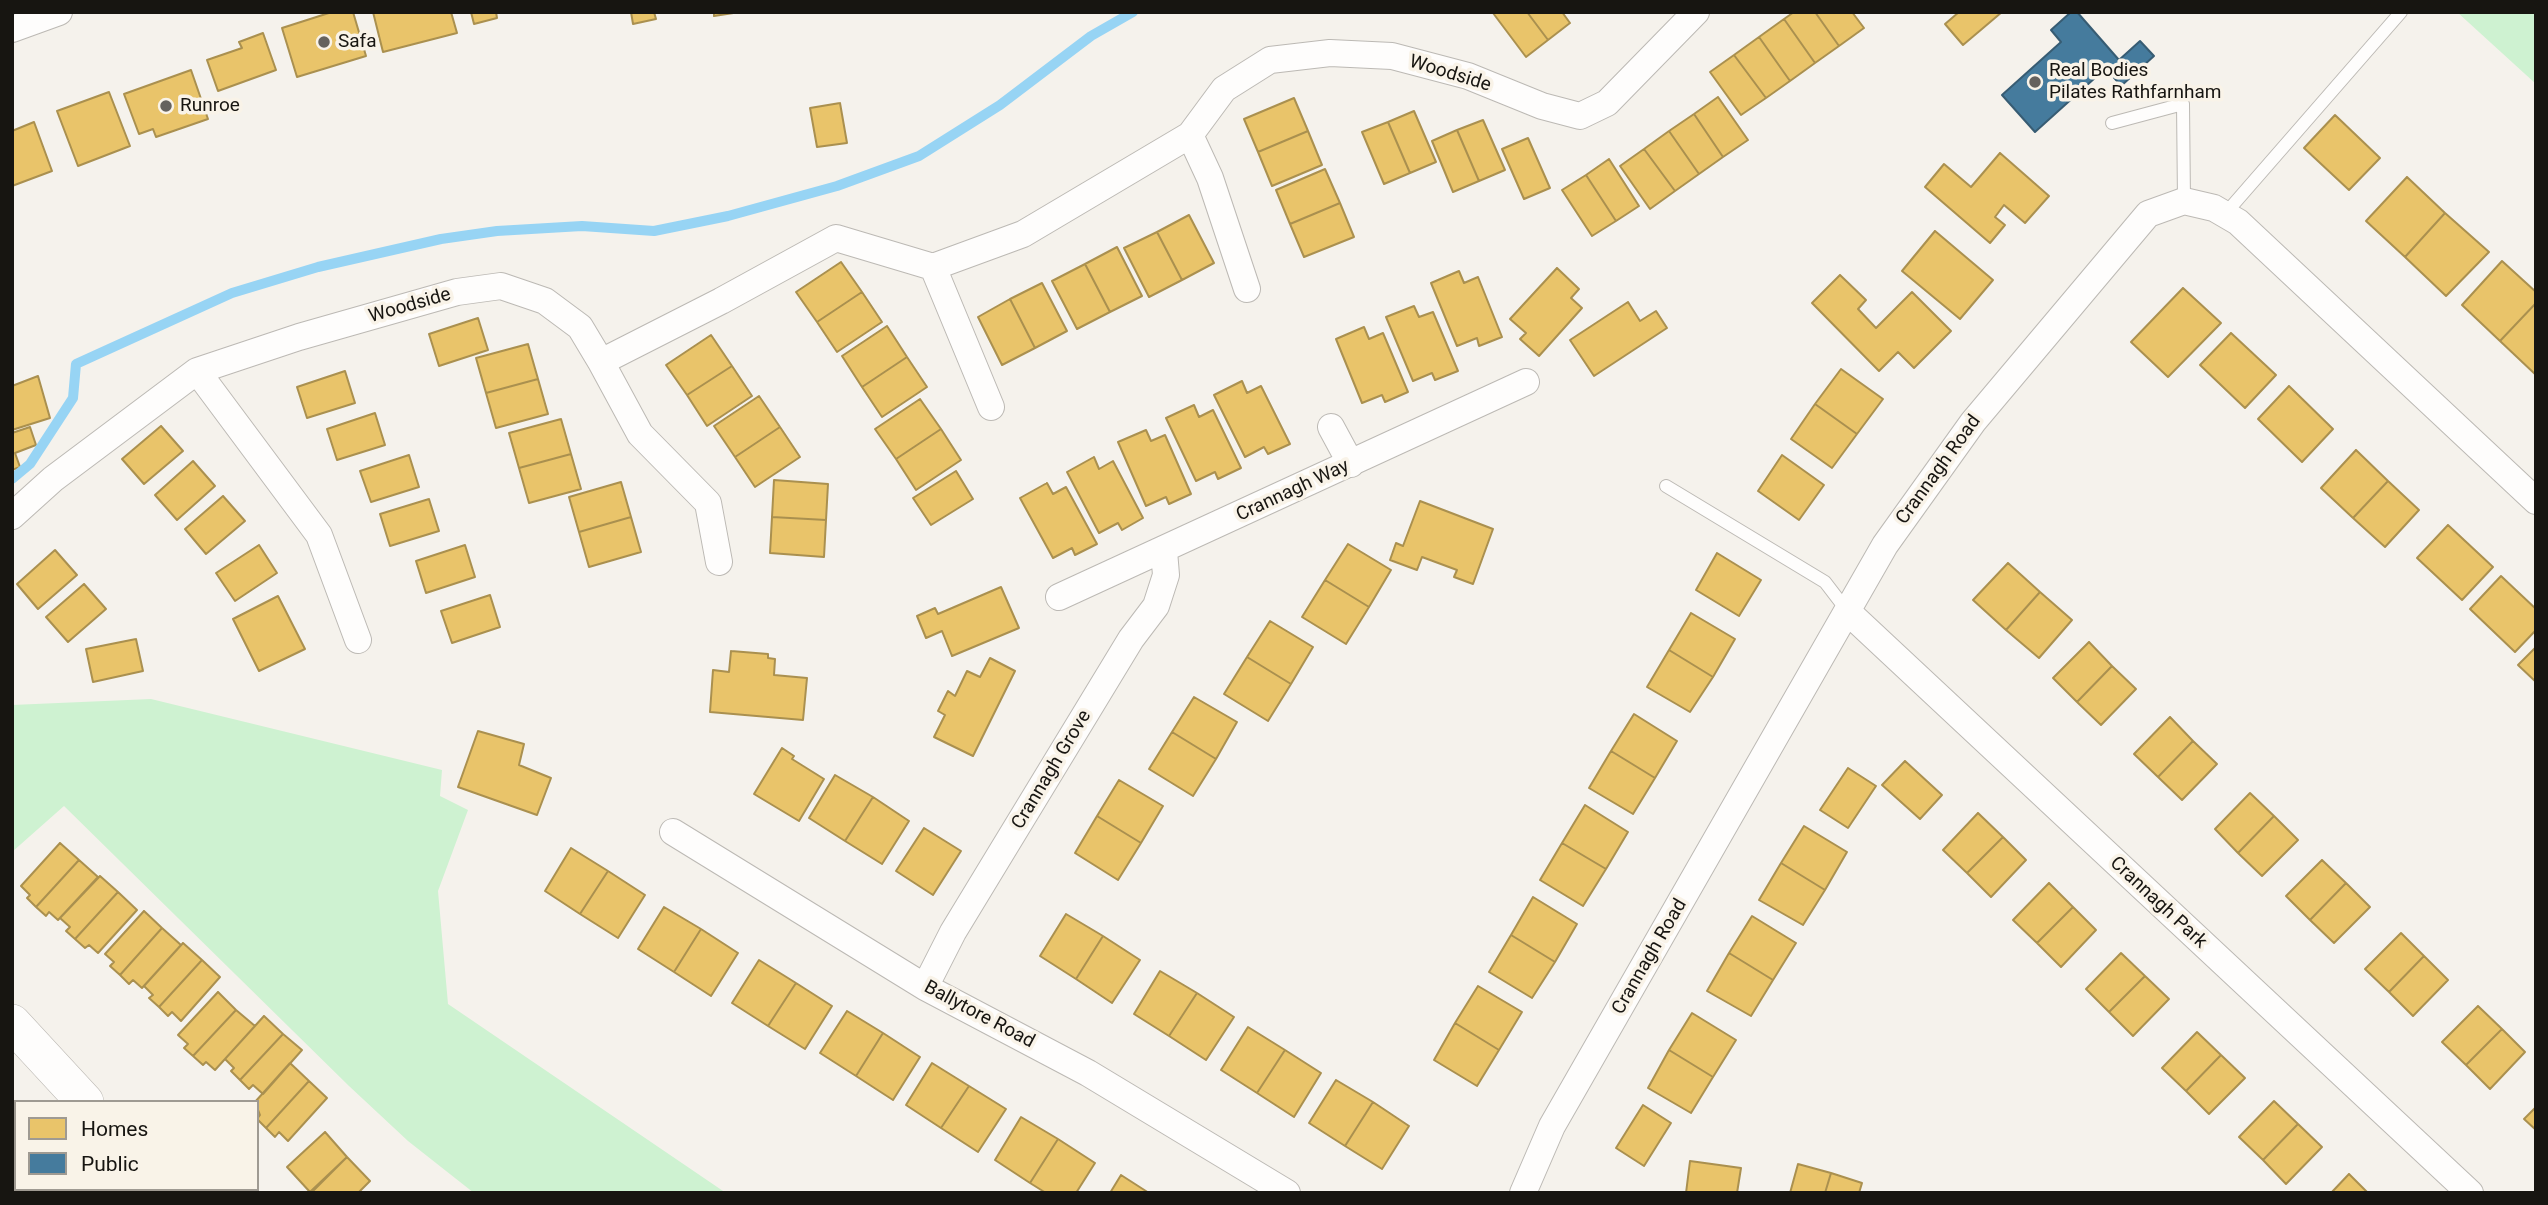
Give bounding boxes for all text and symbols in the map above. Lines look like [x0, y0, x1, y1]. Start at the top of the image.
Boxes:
place label: Safa [338, 31, 377, 53]
marker: Safa [316, 34, 332, 50]
street label: Woodside [1406, 51, 1494, 97]
place label: Real Bodies Pilates Rathfarnham [2049, 60, 2221, 104]
marker: Real Bodies Pilates Rathfarnham [2027, 74, 2043, 90]
place label: Runroe [180, 95, 240, 117]
marker: Runroe [158, 98, 174, 114]
street label: Woodside [366, 283, 454, 329]
street label: Crannagh Road [1892, 411, 1986, 529]
street label: Crannagh Way [1233, 455, 1353, 527]
street label: Crannagh Grove [1007, 706, 1097, 834]
street label: Crannagh Park [2105, 852, 2211, 954]
street label: Crannagh Road [1608, 895, 1692, 1019]
street label: Ballytore Road [920, 976, 1038, 1054]
legend [14, 1100, 259, 1191]
text: Homes [81, 1117, 148, 1141]
text: Public [81, 1152, 139, 1176]

